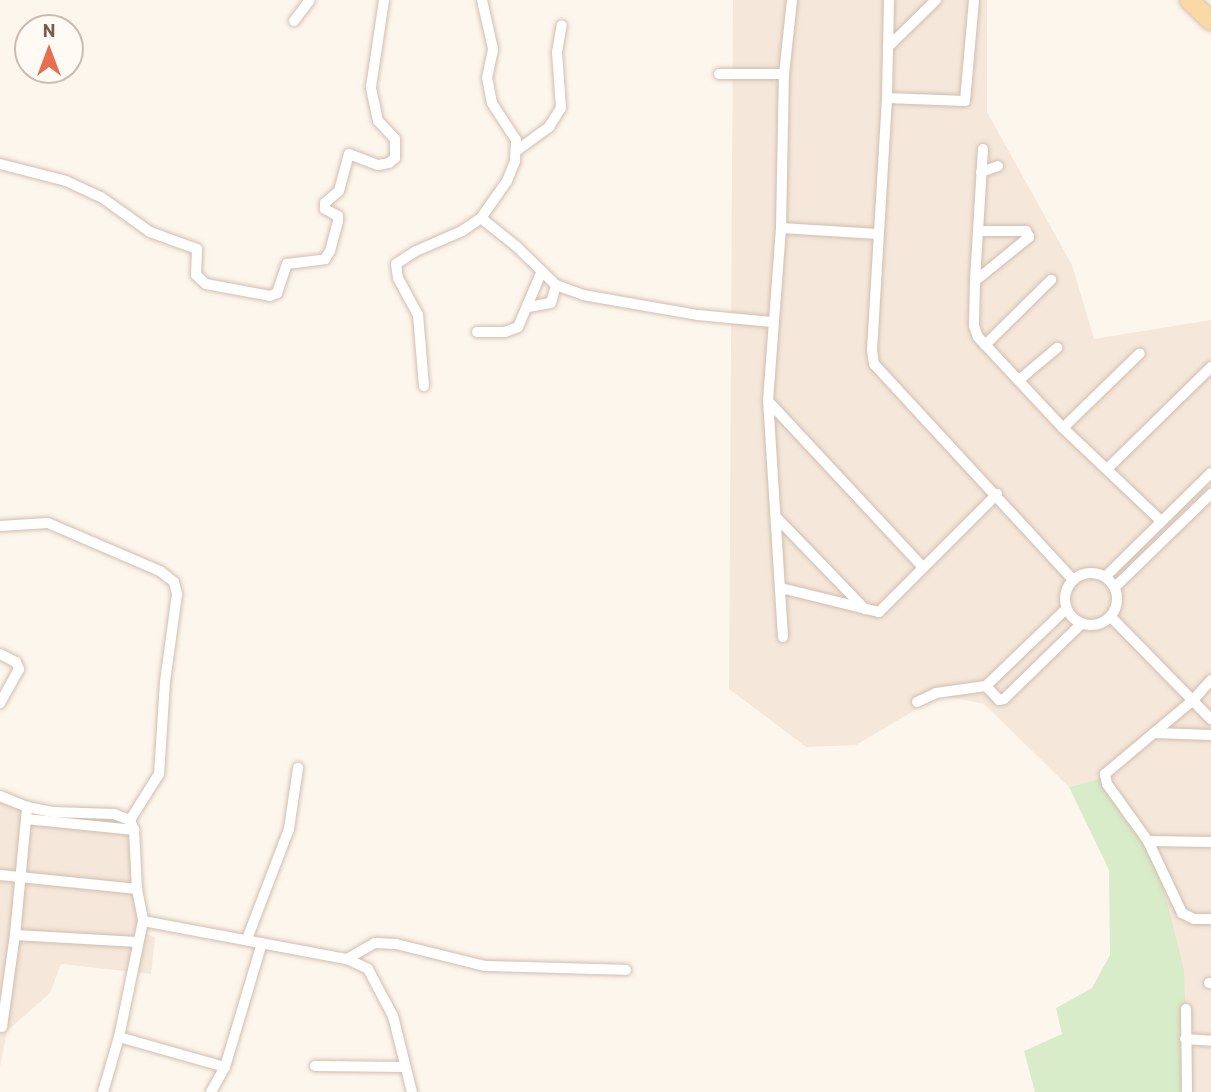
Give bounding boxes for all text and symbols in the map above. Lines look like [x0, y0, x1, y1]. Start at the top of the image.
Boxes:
north arrow [14, 14, 84, 84]
text: N [43, 18, 55, 41]

